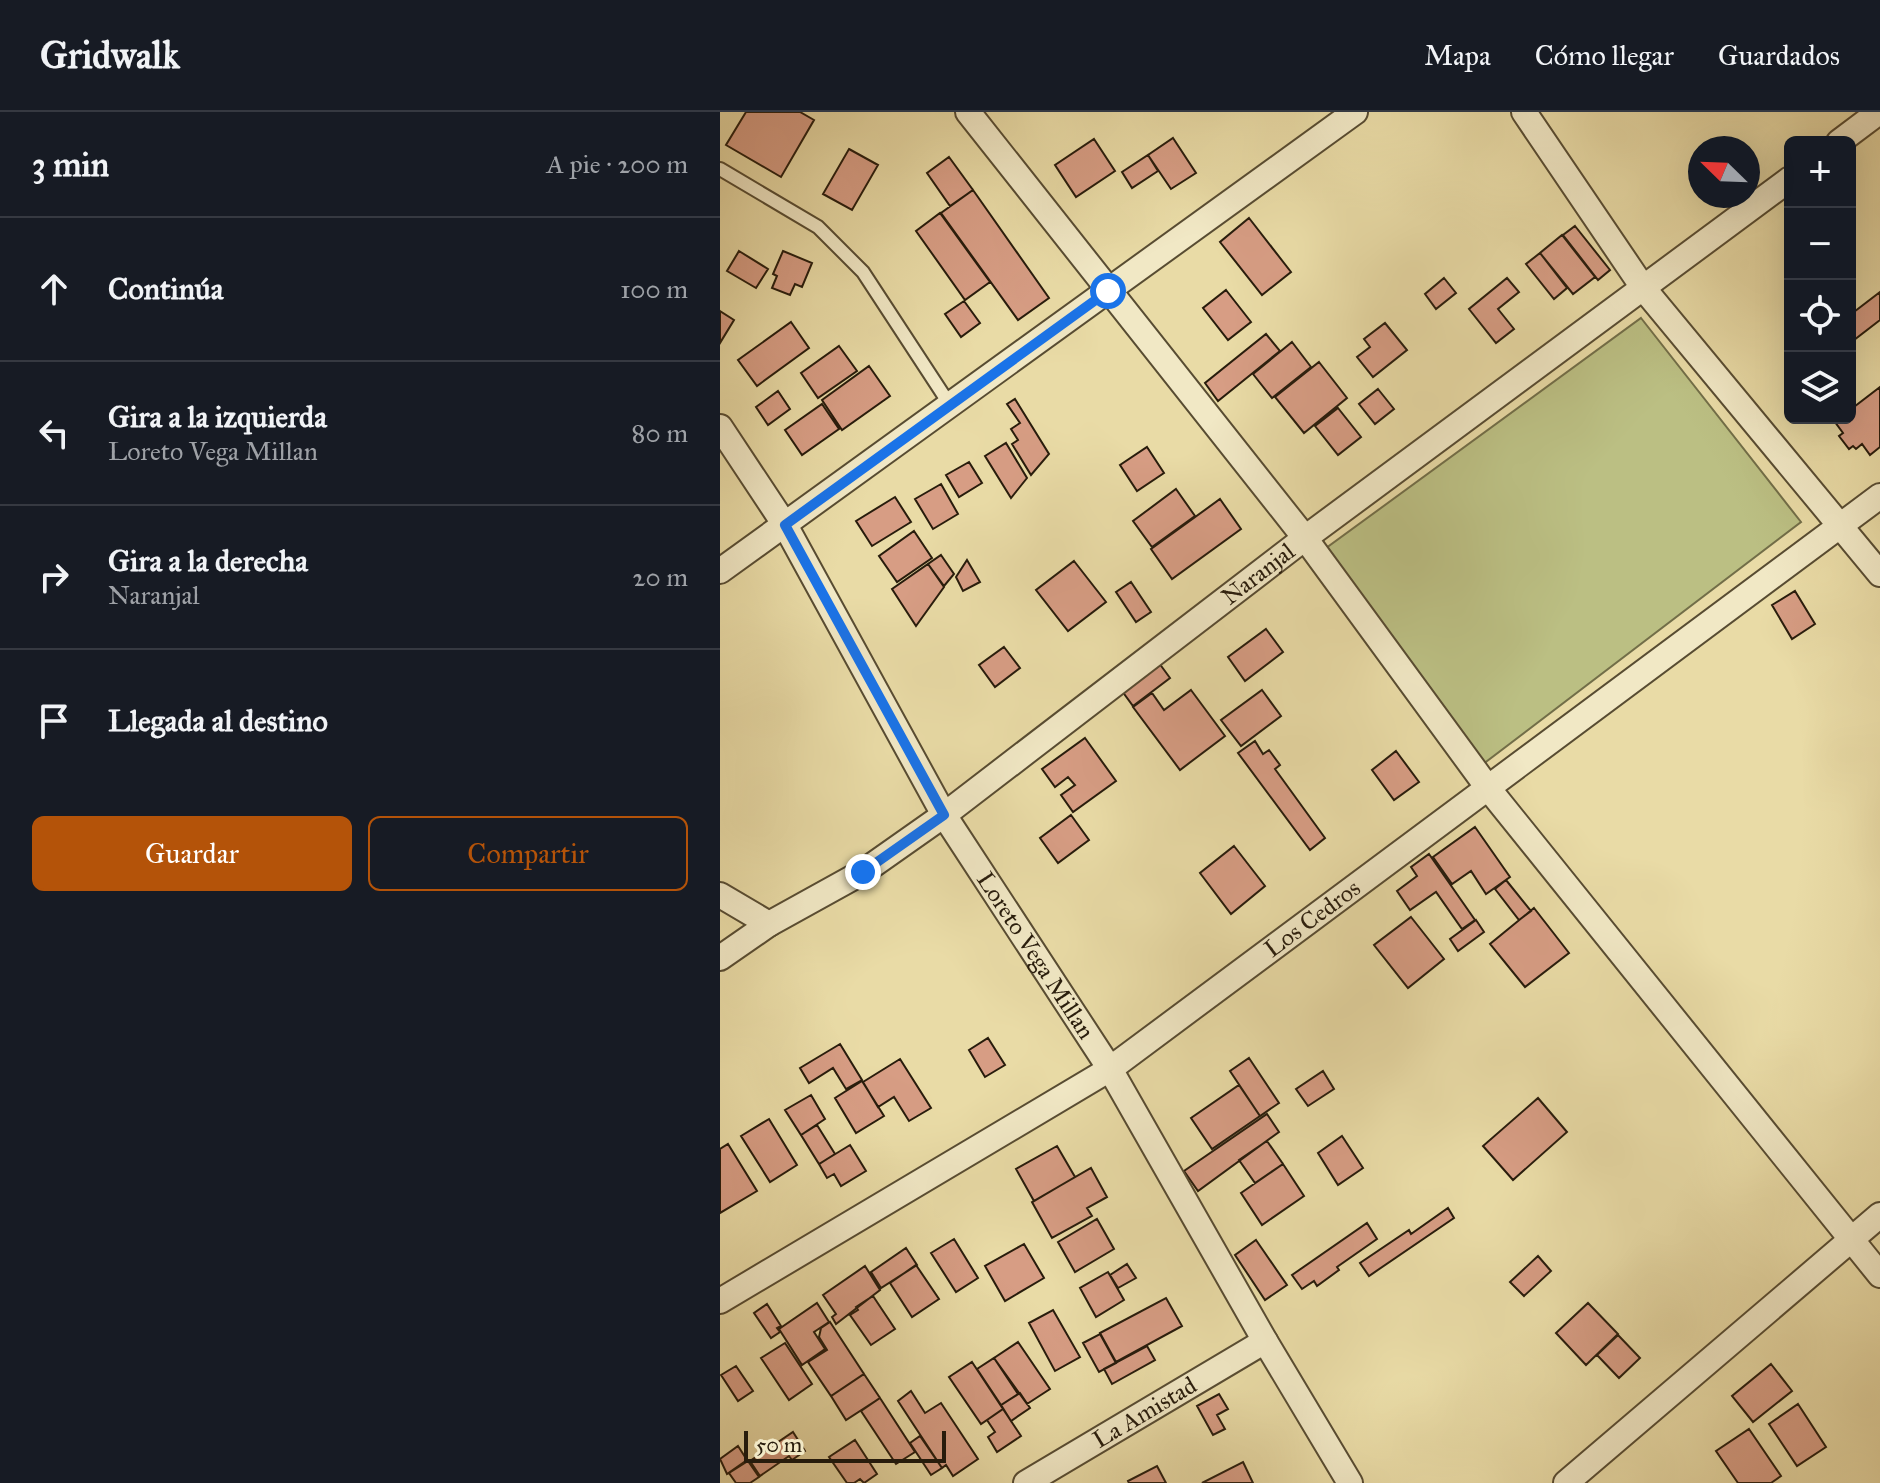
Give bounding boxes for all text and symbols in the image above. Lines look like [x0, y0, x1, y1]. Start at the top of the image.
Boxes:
text: Gridwalk [40, 32, 180, 78]
text: Mapa [1424, 38, 1491, 73]
text: Cómo llegar [1535, 38, 1674, 73]
text: Guardados [1718, 38, 1840, 73]
north arrow [1688, 136, 1760, 208]
map controls [1784, 136, 1856, 424]
button: + [1784, 136, 1856, 208]
text: 3 min [32, 144, 109, 185]
text: A pie · 200 m [547, 148, 688, 180]
button: − [1784, 208, 1856, 280]
icon: ahead [32, 267, 76, 311]
text: Continúa [108, 271, 224, 307]
text: 100 m [620, 273, 688, 305]
route start [1090, 273, 1126, 309]
button: locate [1784, 280, 1856, 352]
button: layers [1784, 352, 1856, 424]
text: Gira a la izquierda [108, 399, 327, 435]
icon: left [32, 411, 76, 455]
text: 80 m [632, 417, 688, 449]
text: Loreto Vega Millan [108, 435, 318, 467]
street label: Naranjal [1215, 536, 1301, 612]
text: Gira a la derecha [108, 543, 308, 579]
icon: right [32, 555, 76, 599]
text: 20 m [633, 561, 688, 593]
text: Naranjal [108, 579, 200, 611]
icon: arrive [32, 699, 76, 743]
text: Llegada al destino [108, 703, 328, 739]
button: Guardar [32, 816, 352, 891]
button: Compartir [368, 816, 688, 891]
route end [845, 854, 881, 890]
street label: Loreto Vega Millan [970, 866, 1101, 1045]
street label: Los Cedros [1258, 873, 1366, 964]
street label: La Amistad [1087, 1370, 1202, 1455]
scale bar [744, 1427, 946, 1463]
text: 50 m [756, 1431, 802, 1458]

